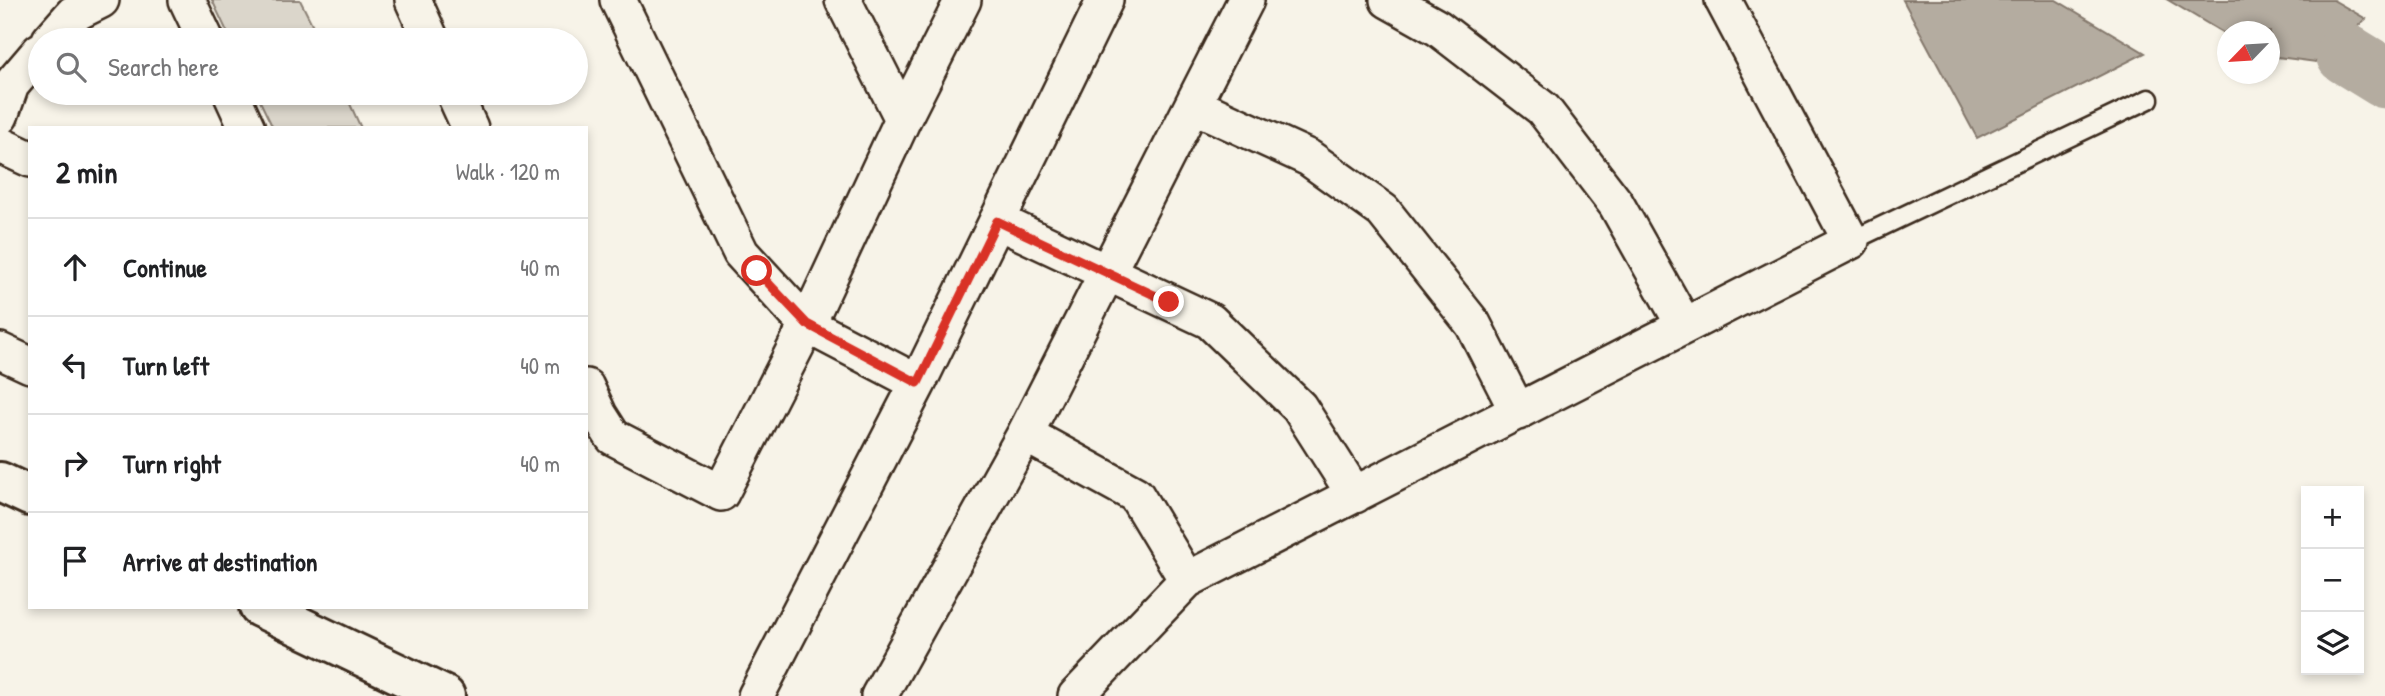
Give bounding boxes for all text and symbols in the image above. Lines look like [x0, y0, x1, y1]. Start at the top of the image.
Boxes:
north arrow [2217, 21, 2280, 84]
search box [28, 28, 588, 105]
icon: search [52, 48, 90, 86]
text: Search here [108, 49, 219, 84]
text: 2 min [56, 152, 118, 192]
text: Walk · 120 m [456, 156, 560, 187]
icon: ahead [56, 248, 94, 286]
text: Continue [123, 250, 207, 285]
text: 40 m [520, 252, 560, 283]
route start [741, 255, 772, 286]
route end [1153, 286, 1184, 317]
icon: left [56, 346, 94, 384]
text: Turn left [123, 348, 209, 383]
text: 40 m [520, 350, 560, 381]
icon: right [56, 444, 94, 482]
text: Turn right [123, 446, 221, 481]
text: 40 m [520, 448, 560, 479]
map controls [2301, 486, 2364, 675]
button: + [2301, 486, 2364, 549]
icon: arrive [56, 542, 94, 580]
text: Arrive at destination [123, 544, 318, 579]
button: − [2301, 549, 2364, 612]
button: layers [2301, 612, 2364, 675]

